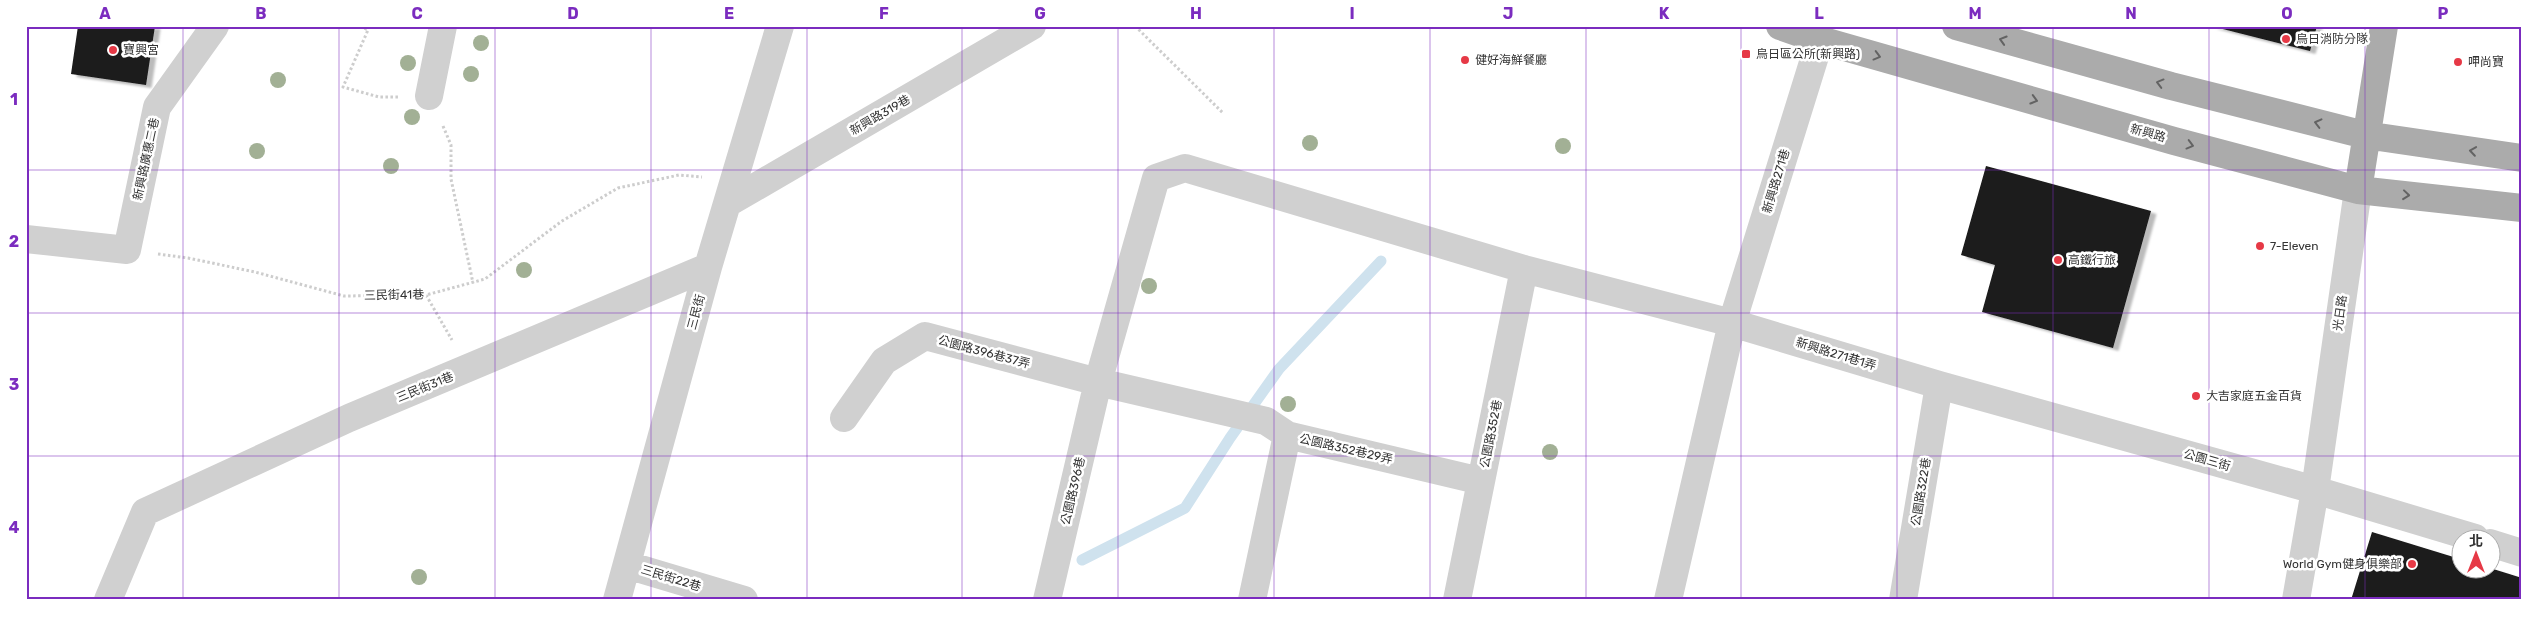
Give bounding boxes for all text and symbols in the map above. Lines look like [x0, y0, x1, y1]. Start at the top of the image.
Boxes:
text: A [99, 4, 111, 23]
text: B [255, 4, 267, 23]
text: C [411, 4, 423, 23]
text: D [567, 4, 579, 23]
text: E [724, 4, 734, 23]
text: F [879, 4, 889, 23]
text: G [1034, 4, 1046, 23]
text: H [1190, 4, 1202, 23]
text: I [1349, 4, 1355, 23]
text: J [1503, 4, 1513, 23]
text: K [1659, 4, 1670, 23]
text: L [1814, 4, 1824, 23]
text: M [1968, 4, 1982, 23]
text: N [2125, 4, 2137, 23]
text: O [2281, 4, 2293, 23]
text: P [2438, 4, 2449, 23]
place label: 烏日消防分隊 [2296, 32, 2368, 46]
marker: 烏日消防分隊 [2280, 33, 2292, 45]
one-way arrow [2000, 36, 2008, 46]
place label: 寶興宮 [123, 43, 159, 57]
marker: 寶興宮 [107, 44, 119, 56]
place label: 烏日區公所(新興路) [1756, 47, 1860, 61]
marker: 烏日區公所(新興路) [1740, 48, 1752, 60]
one-way arrow [1873, 50, 1881, 60]
place label: 健好海鮮餐廳 [1475, 53, 1547, 67]
marker: 健好海鮮餐廳 [1459, 54, 1471, 66]
place label: 呷尚寶 [2468, 55, 2504, 69]
marker: 呷尚寶 [2452, 56, 2464, 68]
one-way arrow [2157, 79, 2165, 89]
text: 1 [10, 90, 18, 109]
street label: 新興路319巷 [847, 92, 913, 138]
one-way arrow [2029, 94, 2037, 104]
street label: 新興路廣惠二巷 [130, 116, 162, 202]
one-way arrow [2314, 119, 2322, 129]
street label: 新興路 [2129, 121, 2167, 145]
one-way arrow [2185, 140, 2193, 150]
one-way arrow [2469, 146, 2477, 157]
street label: 新興路271巷 [1760, 147, 1792, 215]
one-way arrow [2403, 189, 2411, 200]
text: 2 [9, 232, 19, 251]
place label: 7-Eleven [2270, 239, 2319, 253]
marker: 7-Eleven [2254, 240, 2266, 252]
place label: 高鐵行旅 [2068, 253, 2116, 267]
marker: 高鐵行旅 [2052, 254, 2064, 266]
street label: 三民街41巷 [364, 287, 424, 303]
street label: 三民街 [685, 293, 707, 331]
street label: 光日路 [2331, 294, 2349, 332]
street label: 公園路396巷37弄 [936, 333, 1032, 371]
street label: 新興路271巷1弄 [1794, 335, 1878, 373]
street label: 三民街31巷 [394, 369, 456, 405]
text: 3 [9, 375, 19, 394]
place label: 大吉家庭五金百貨 [2206, 389, 2302, 403]
marker: 大吉家庭五金百貨 [2190, 390, 2202, 402]
street label: 公園路352巷 [1478, 399, 1504, 469]
street label: 公園路352巷29弄 [1298, 431, 1394, 467]
street label: 公園三街 [2182, 447, 2232, 473]
street label: 公園路396巷 [1058, 456, 1088, 526]
street label: 公園路322巷 [1909, 457, 1933, 527]
text: 4 [9, 518, 20, 537]
north arrow [2450, 528, 2500, 578]
text: 北 [2469, 533, 2483, 550]
place label: World Gym健身俱樂部 [2283, 557, 2402, 571]
marker: World Gym健身俱樂部 [2406, 558, 2418, 570]
street label: 三民街22巷 [639, 562, 703, 594]

